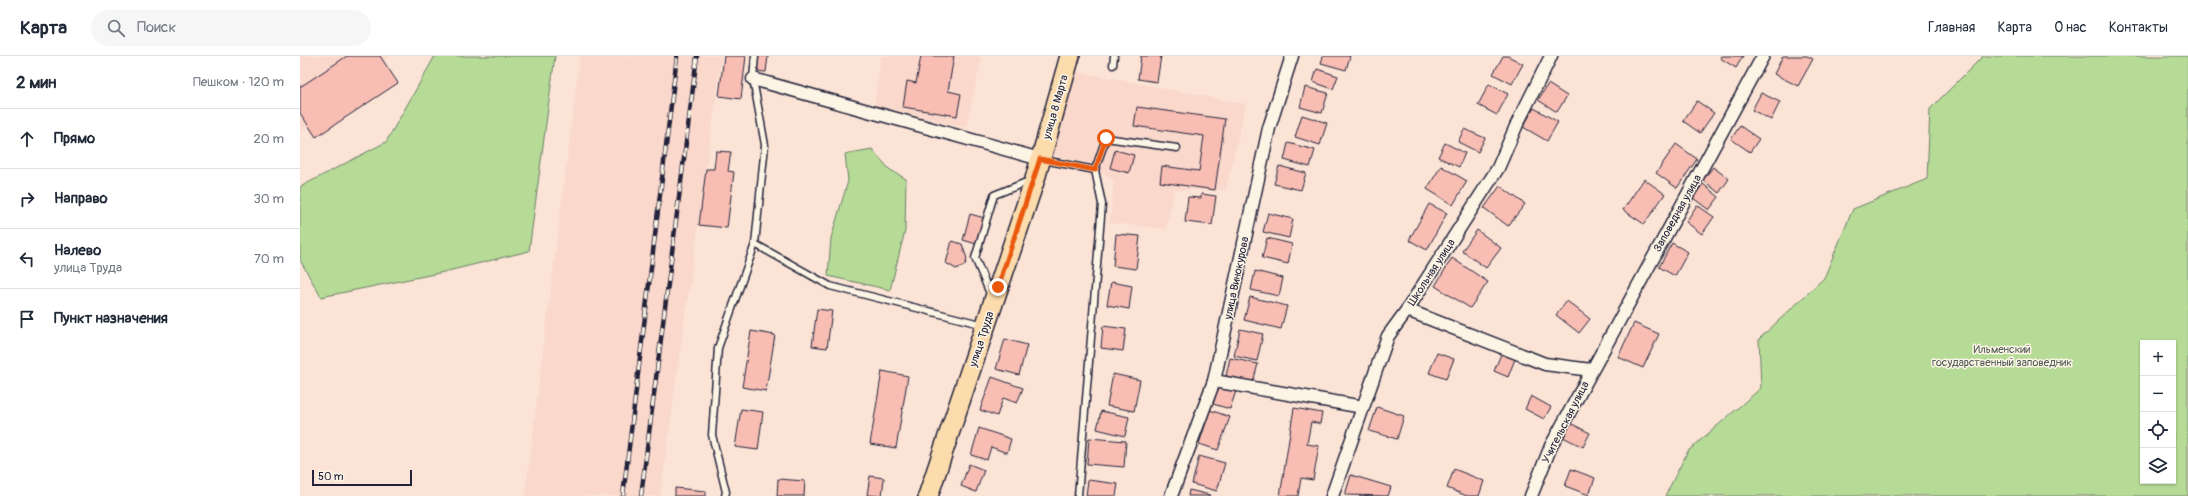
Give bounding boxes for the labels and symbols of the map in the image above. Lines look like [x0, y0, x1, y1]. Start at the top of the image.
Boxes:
street label: улица 8 Марта [1040, 73, 1071, 142]
route start [1097, 129, 1115, 147]
street label: Заповедная улица [1651, 172, 1704, 254]
street label: улица Винокурова [1221, 236, 1252, 322]
street label: Школьная улица [1405, 236, 1458, 308]
route end [989, 278, 1007, 296]
street label: улица Труда [966, 310, 997, 369]
park label: Ильменский государственный заповедник [1932, 343, 2072, 369]
street label: Учительская улица [1539, 379, 1592, 465]
scale bar [312, 468, 412, 487]

